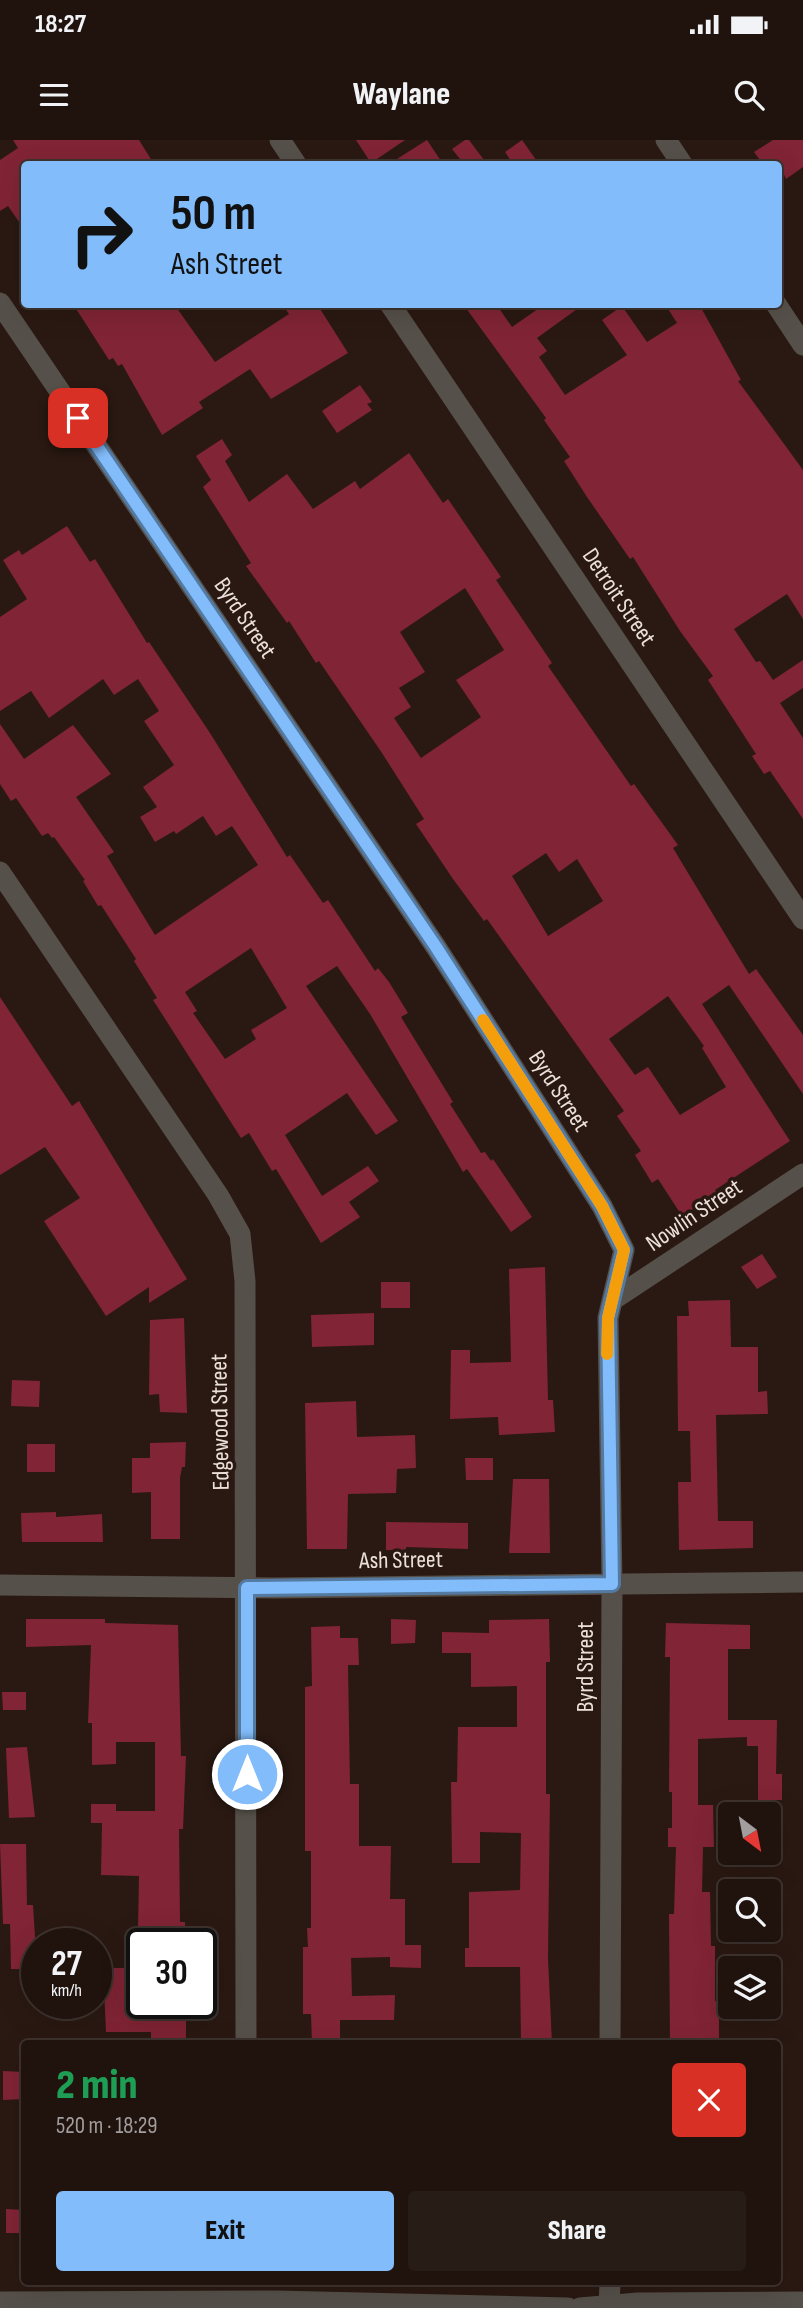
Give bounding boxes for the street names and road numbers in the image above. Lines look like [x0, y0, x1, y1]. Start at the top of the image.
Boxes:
street label: Detroit Street [576, 543, 662, 651]
street label: Byrd Street [208, 572, 282, 664]
street label: Byrd Street [522, 1045, 596, 1137]
street label: Nowlin Street [640, 1172, 748, 1258]
street label: Edgewood Street [204, 1353, 236, 1491]
street label: Ash Street [358, 1545, 443, 1575]
street label: Byrd Street [571, 1622, 600, 1712]

